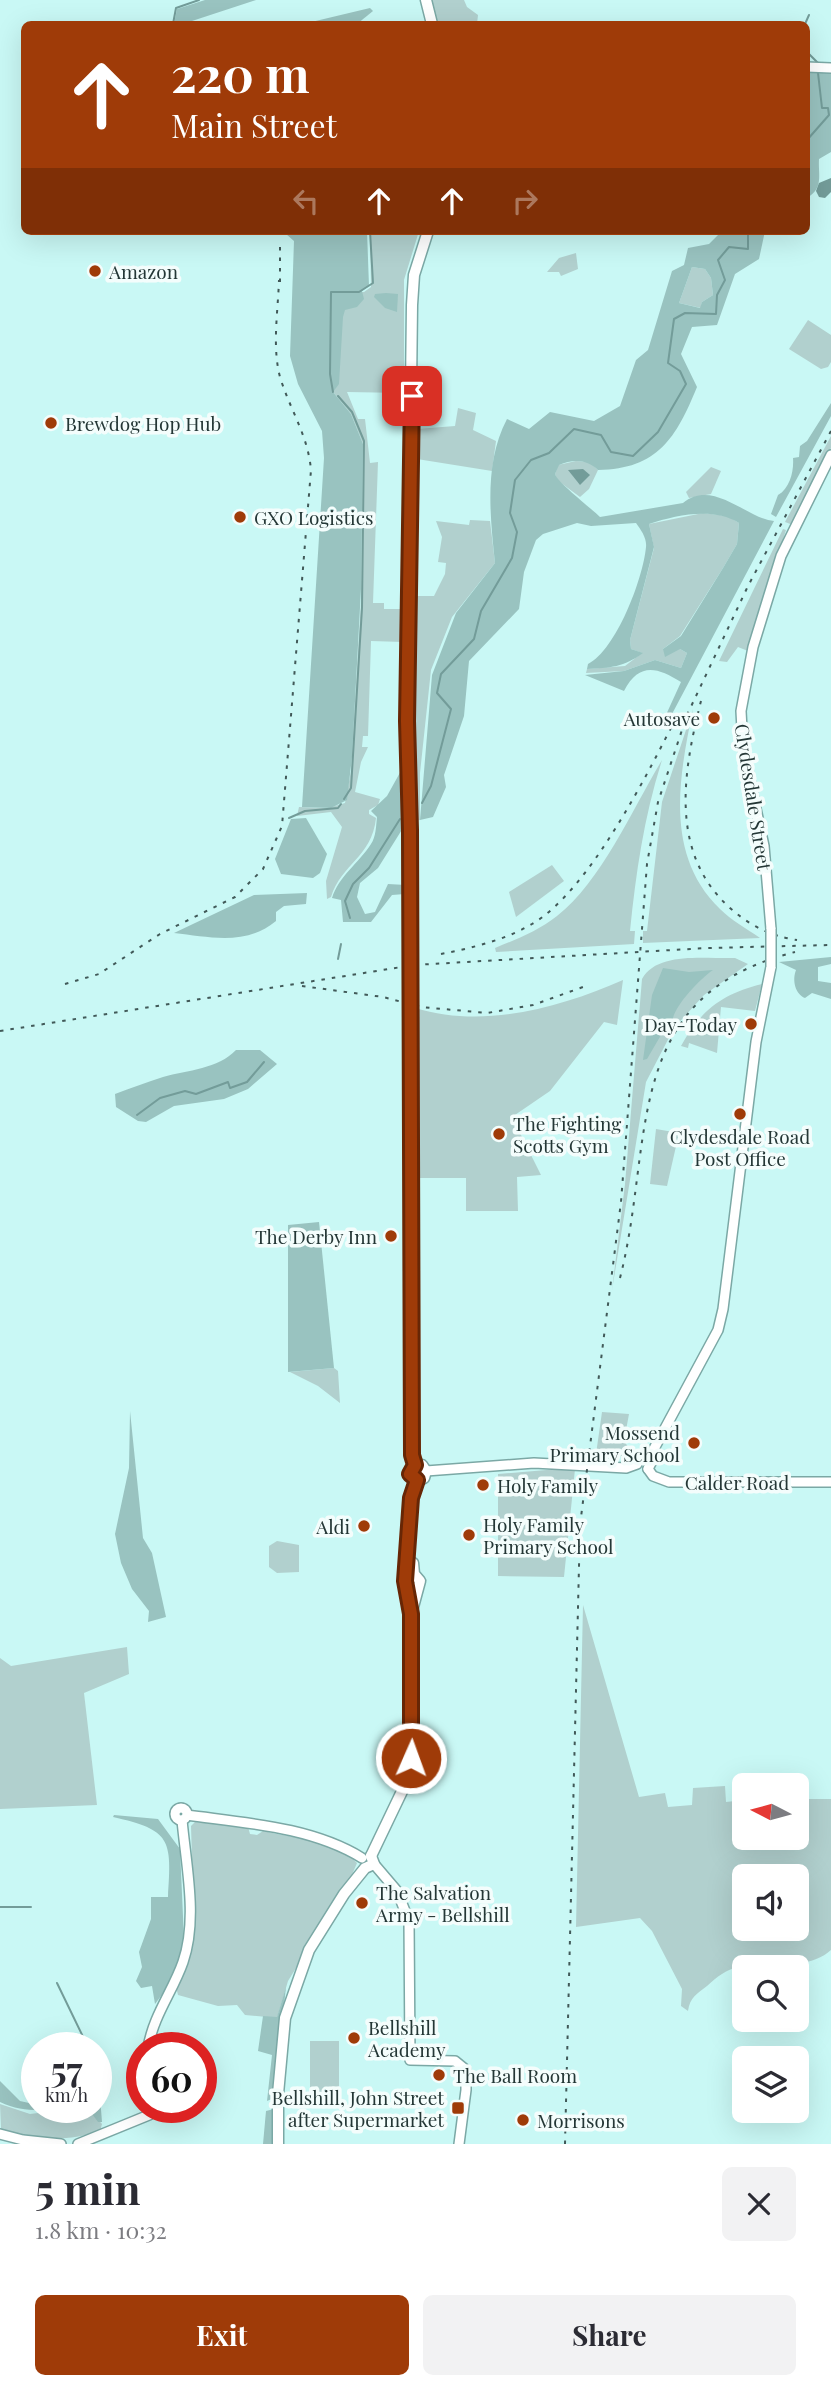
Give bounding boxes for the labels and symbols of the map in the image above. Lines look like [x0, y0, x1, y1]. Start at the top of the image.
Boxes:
place label: Amazon [108, 258, 179, 284]
marker: Amazon [87, 263, 103, 279]
pin [382, 366, 442, 426]
place label: Brewdog Hop Hub [65, 410, 221, 436]
marker: Brewdog Hop Hub [43, 415, 59, 431]
place label: GXO Logistics [254, 504, 373, 530]
marker: GXO Logistics [232, 509, 248, 525]
place label: Autosave [623, 705, 700, 731]
marker: Autosave [706, 710, 722, 726]
street label: Clydesdale Street [730, 722, 778, 872]
place label: Day-Today [644, 1011, 737, 1037]
marker: Day-Today [743, 1016, 759, 1032]
marker: Clydesdale Road Post Office [732, 1106, 748, 1122]
place label: The Fighting Scotts Gym [513, 1110, 621, 1158]
place label: Clydesdale Road Post Office [670, 1123, 810, 1171]
marker: The Fighting Scotts Gym [491, 1126, 507, 1142]
place label: The Derby Inn [255, 1223, 378, 1249]
marker: The Derby Inn [383, 1228, 399, 1244]
place label: Mossend Primary School [550, 1419, 681, 1467]
marker: Mossend Primary School [686, 1435, 702, 1451]
street label: Calder Road [685, 1469, 789, 1495]
place label: Holy Family [497, 1472, 598, 1498]
marker: Holy Family [475, 1477, 491, 1493]
place label: Holy Family Primary School [483, 1511, 614, 1559]
place label: Aldi [315, 1513, 350, 1539]
marker: Aldi [356, 1518, 372, 1534]
marker: Holy Family Primary School [461, 1527, 477, 1543]
position arrow [374, 1721, 448, 1795]
north arrow [732, 1773, 808, 1850]
place label: The Salvation Army - Bellshill [375, 1879, 510, 1927]
marker: The Salvation Army - Bellshill [354, 1895, 370, 1911]
place label: Bellshill Academy [367, 2014, 446, 2062]
marker: Bellshill Academy [346, 2030, 362, 2046]
speed limit sign: 60 [126, 2032, 217, 2123]
place label: The Ball Room [453, 2062, 577, 2088]
marker: The Ball Room [431, 2067, 447, 2083]
place label: Bellshill, John Street after Supermarket [272, 2084, 444, 2132]
marker: Bellshill, John Street after Supermarket [450, 2100, 466, 2116]
place label: Morrisons [537, 2107, 625, 2133]
marker: Morrisons [515, 2112, 531, 2128]

